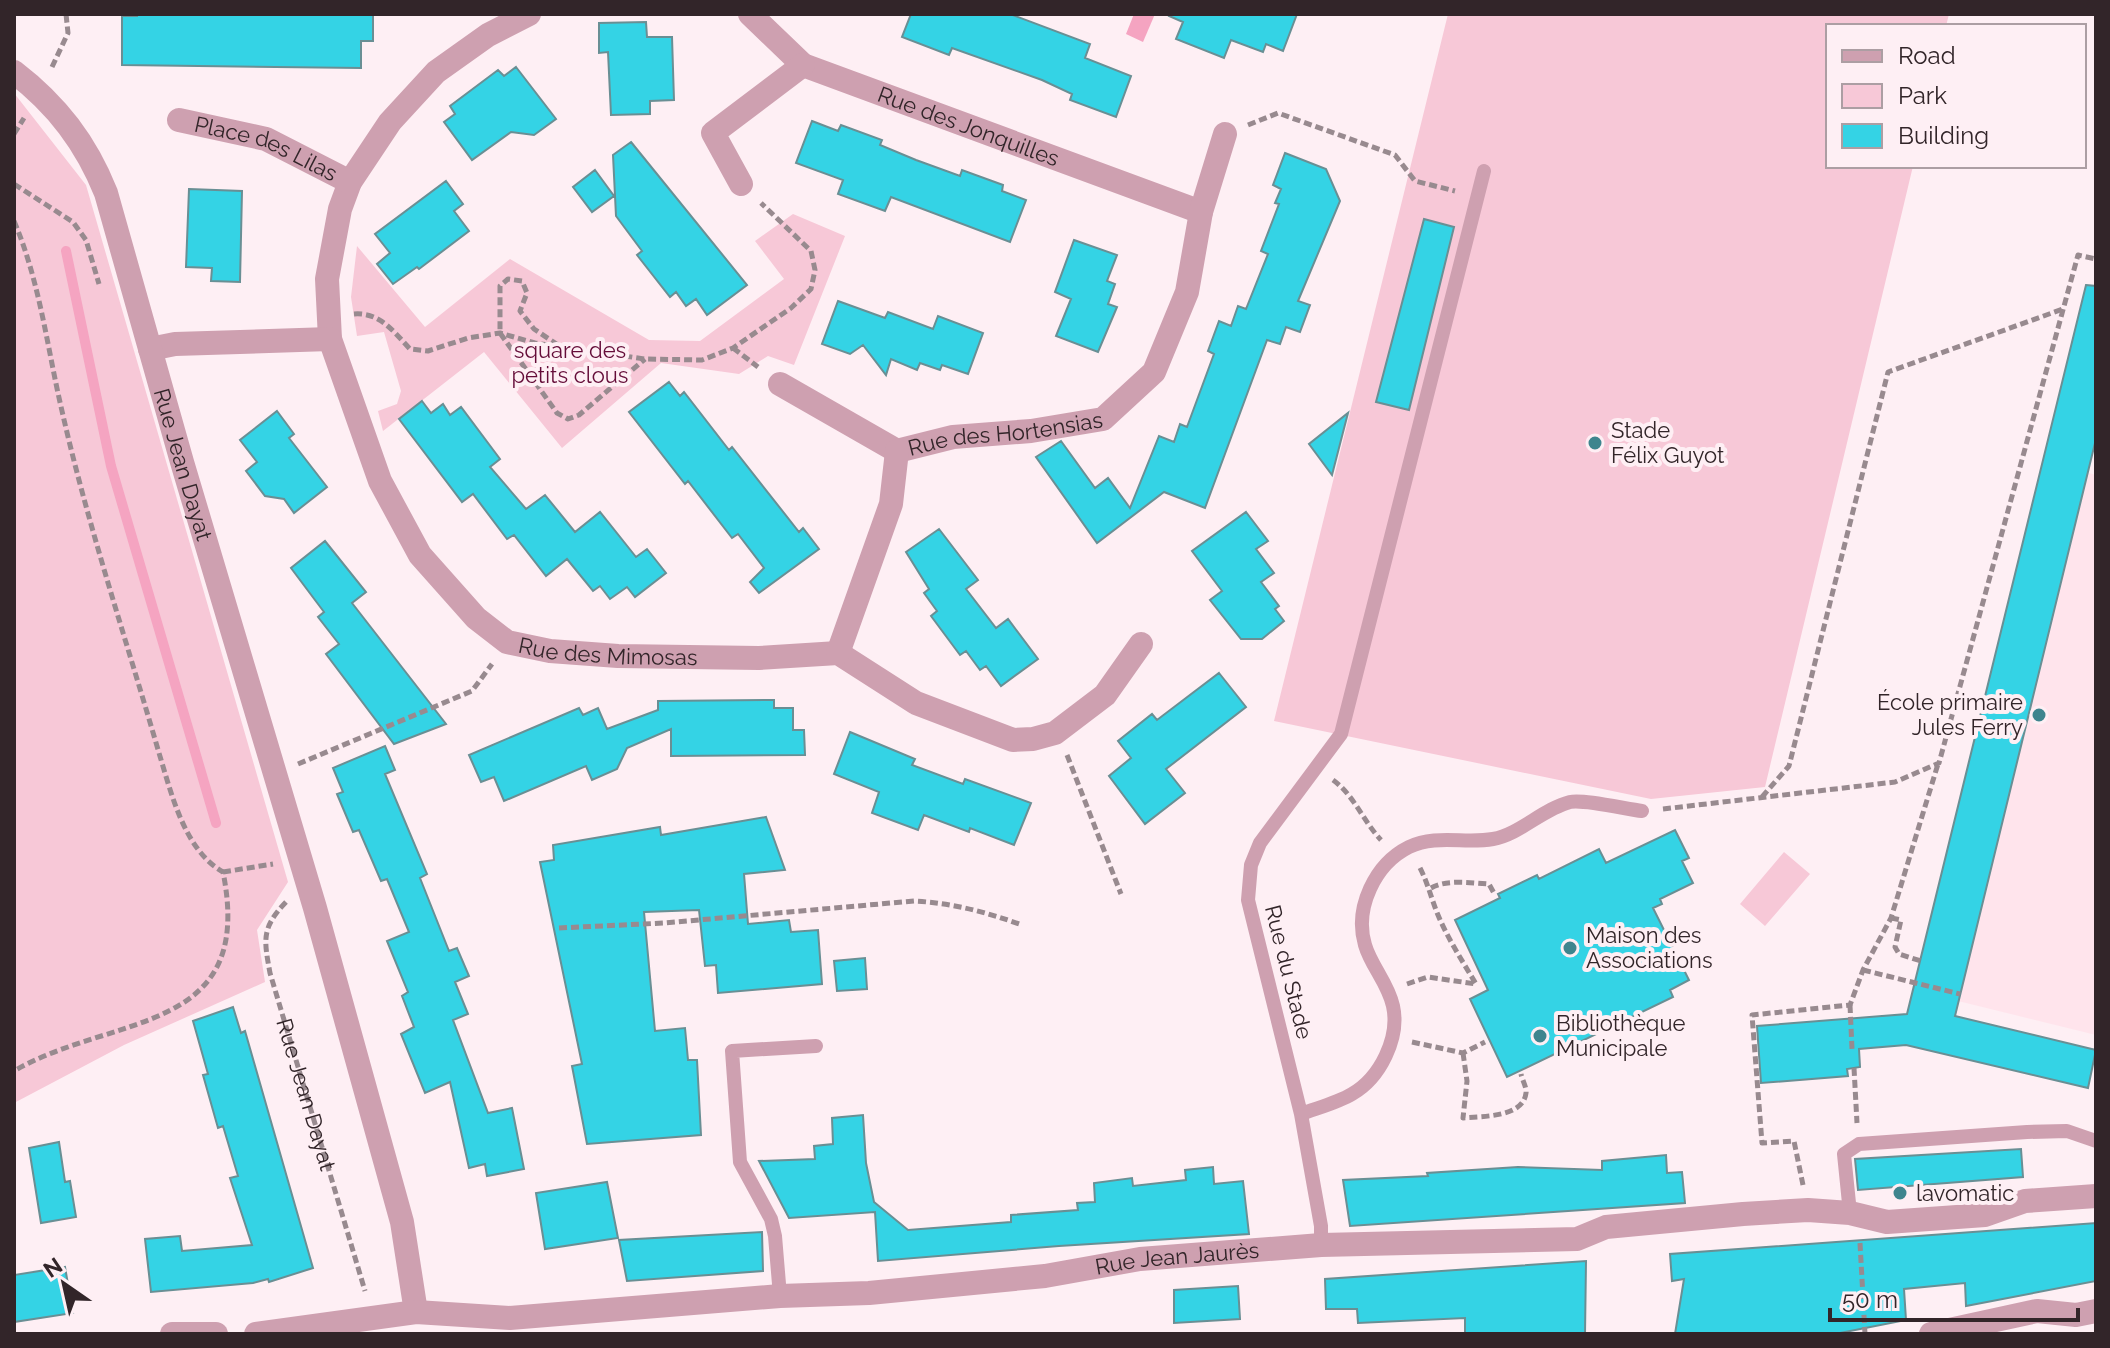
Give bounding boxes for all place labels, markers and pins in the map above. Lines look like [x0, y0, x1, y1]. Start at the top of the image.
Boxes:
place label: Stade Félix Guyot [1611, 417, 1725, 468]
marker: Stade Félix Guyot [1586, 434, 1604, 452]
place label: École primaire Jules Ferry [1877, 689, 2023, 740]
marker: École primaire Jules Ferry [2030, 706, 2048, 724]
place label: Maison des Associations [1586, 922, 1713, 973]
marker: Maison des Associations [1561, 939, 1579, 957]
place label: Bibliothèque Municipale [1556, 1010, 1685, 1061]
marker: Bibliothèque Municipale [1531, 1027, 1549, 1045]
place label: lavomatic [1916, 1180, 2014, 1206]
marker: lavomatic [1891, 1184, 1909, 1202]

